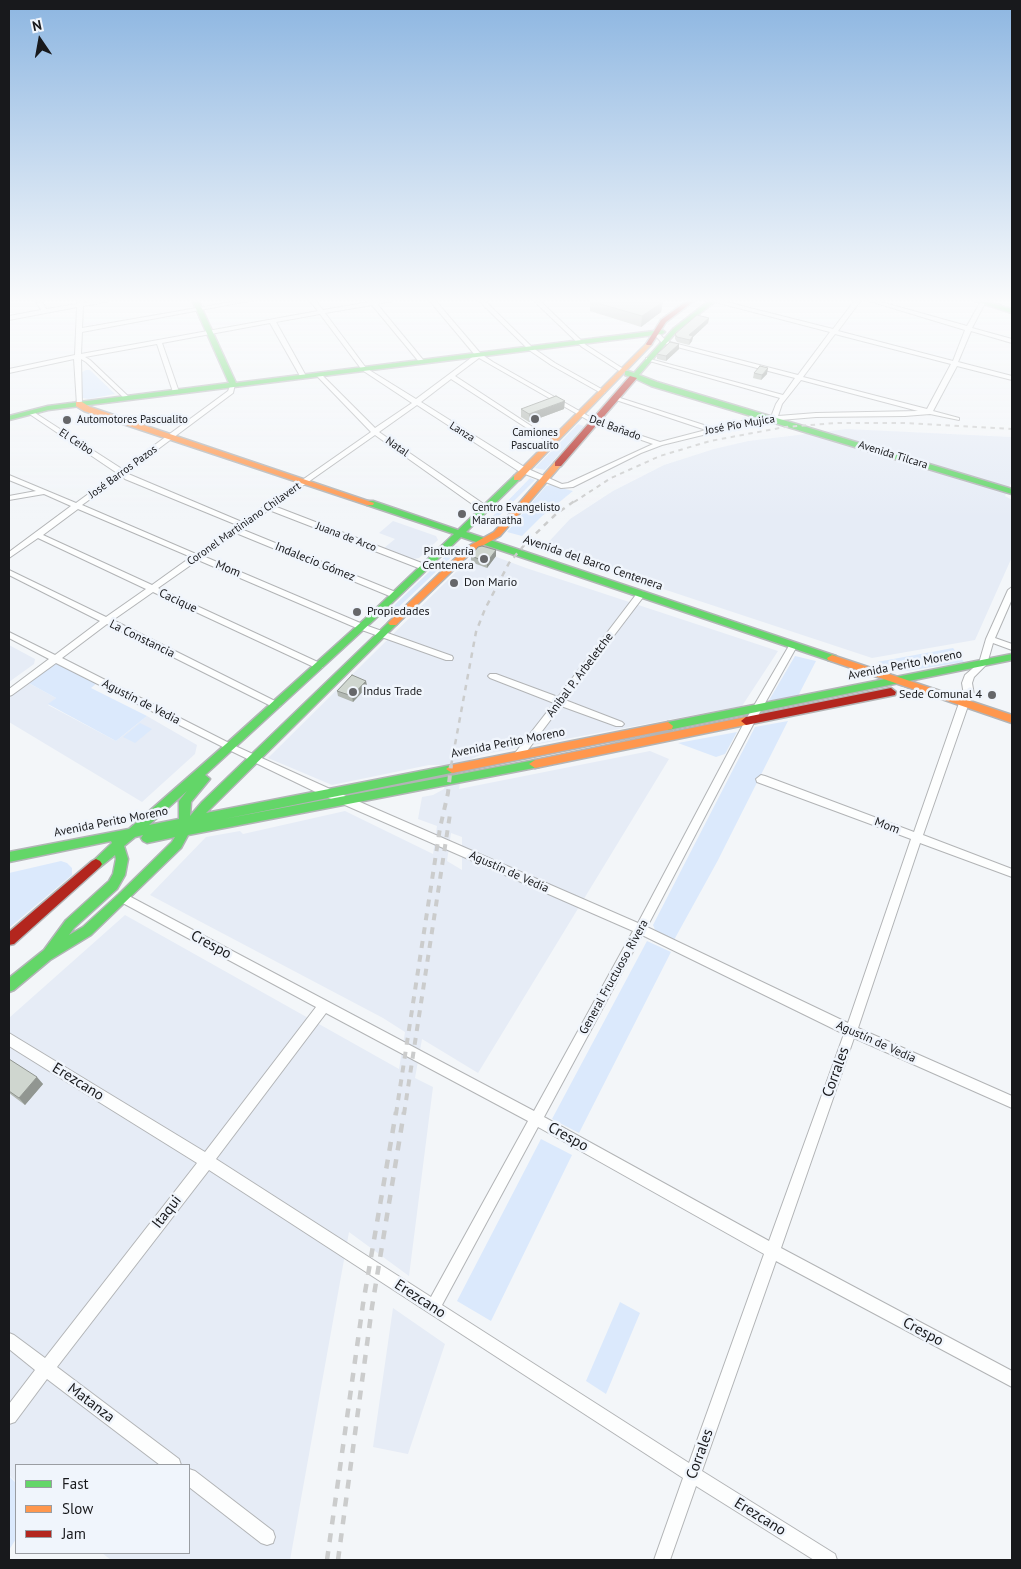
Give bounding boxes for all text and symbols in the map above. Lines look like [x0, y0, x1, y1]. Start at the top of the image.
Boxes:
north arrow [15, 15, 65, 65]
text: N [31, 16, 43, 35]
street label: José Pío Mujica [704, 412, 776, 438]
place label: Automotores Pascualito [77, 413, 188, 427]
marker: Camiones Pascualito [529, 413, 541, 425]
street label: Del Bañado [587, 413, 643, 443]
marker: Automotores Pascualito [61, 414, 73, 426]
street label: Lanza [447, 419, 477, 445]
street label: El Ceibo [56, 426, 96, 458]
place label: Camiones Pascualito [511, 426, 559, 452]
street label: Natal [383, 434, 411, 460]
street label: Avenida Tilcara [857, 438, 929, 472]
street label: José Barros Pazos [86, 443, 160, 501]
street label: Coronel Martiniano Chilavert [185, 480, 303, 568]
place label: Centro Evangelisto Maranatha [472, 501, 560, 527]
marker: Centro Evangelisto Maranatha [456, 508, 468, 520]
street label: Juana de Arco [314, 519, 378, 555]
street label: Avenida del Barco Centenera [521, 532, 665, 594]
street label: Indalecio Gómez [273, 539, 357, 585]
place label: Pinturería Centenera [422, 545, 474, 573]
marker: Pinturería Centenera [478, 553, 490, 565]
street label: Mom [213, 557, 243, 581]
place label: Don Mario [464, 576, 517, 590]
marker: Don Mario [448, 577, 460, 589]
street label: Cacique [157, 586, 199, 616]
place label: Propiedades [367, 605, 430, 619]
marker: Propiedades [351, 606, 363, 618]
street label: La Constancia [107, 617, 177, 661]
street label: Anibal P. Arbeletche [544, 630, 616, 720]
street label: Avenida Perito Moreno [847, 647, 963, 683]
street label: Agustín de Vedia [100, 676, 182, 728]
place label: Indus Trade [363, 685, 422, 699]
marker: Indus Trade [347, 686, 359, 698]
place label: Sede Comunal 4 [899, 688, 982, 702]
marker: Sede Comunal 4 [986, 689, 998, 701]
street label: Avenida Perito Moreno [450, 725, 566, 761]
street label: Avenida Perito Moreno [53, 804, 169, 840]
street label: Mom [872, 815, 902, 837]
street label: Agustín de Vedia [467, 848, 551, 896]
street label: General Fructuoso Rivera [576, 917, 652, 1037]
street label: Crespo [188, 927, 234, 963]
street label: Agustín de Vedia [834, 1018, 918, 1066]
street label: Corrales [819, 1044, 853, 1100]
street label: Erezcano [49, 1059, 107, 1105]
street label: Crespo [545, 1119, 591, 1155]
street label: Itaqui [149, 1192, 185, 1232]
street label: Erezcano [391, 1276, 449, 1322]
street label: Crespo [900, 1314, 946, 1350]
street label: Matanza [64, 1380, 118, 1426]
street label: Corrales [683, 1426, 717, 1482]
legend [15, 1464, 190, 1554]
text: Fast [62, 1474, 89, 1493]
street label: Erezcano [731, 1494, 789, 1540]
text: Slow [62, 1499, 93, 1518]
text: Jam [62, 1524, 86, 1543]

